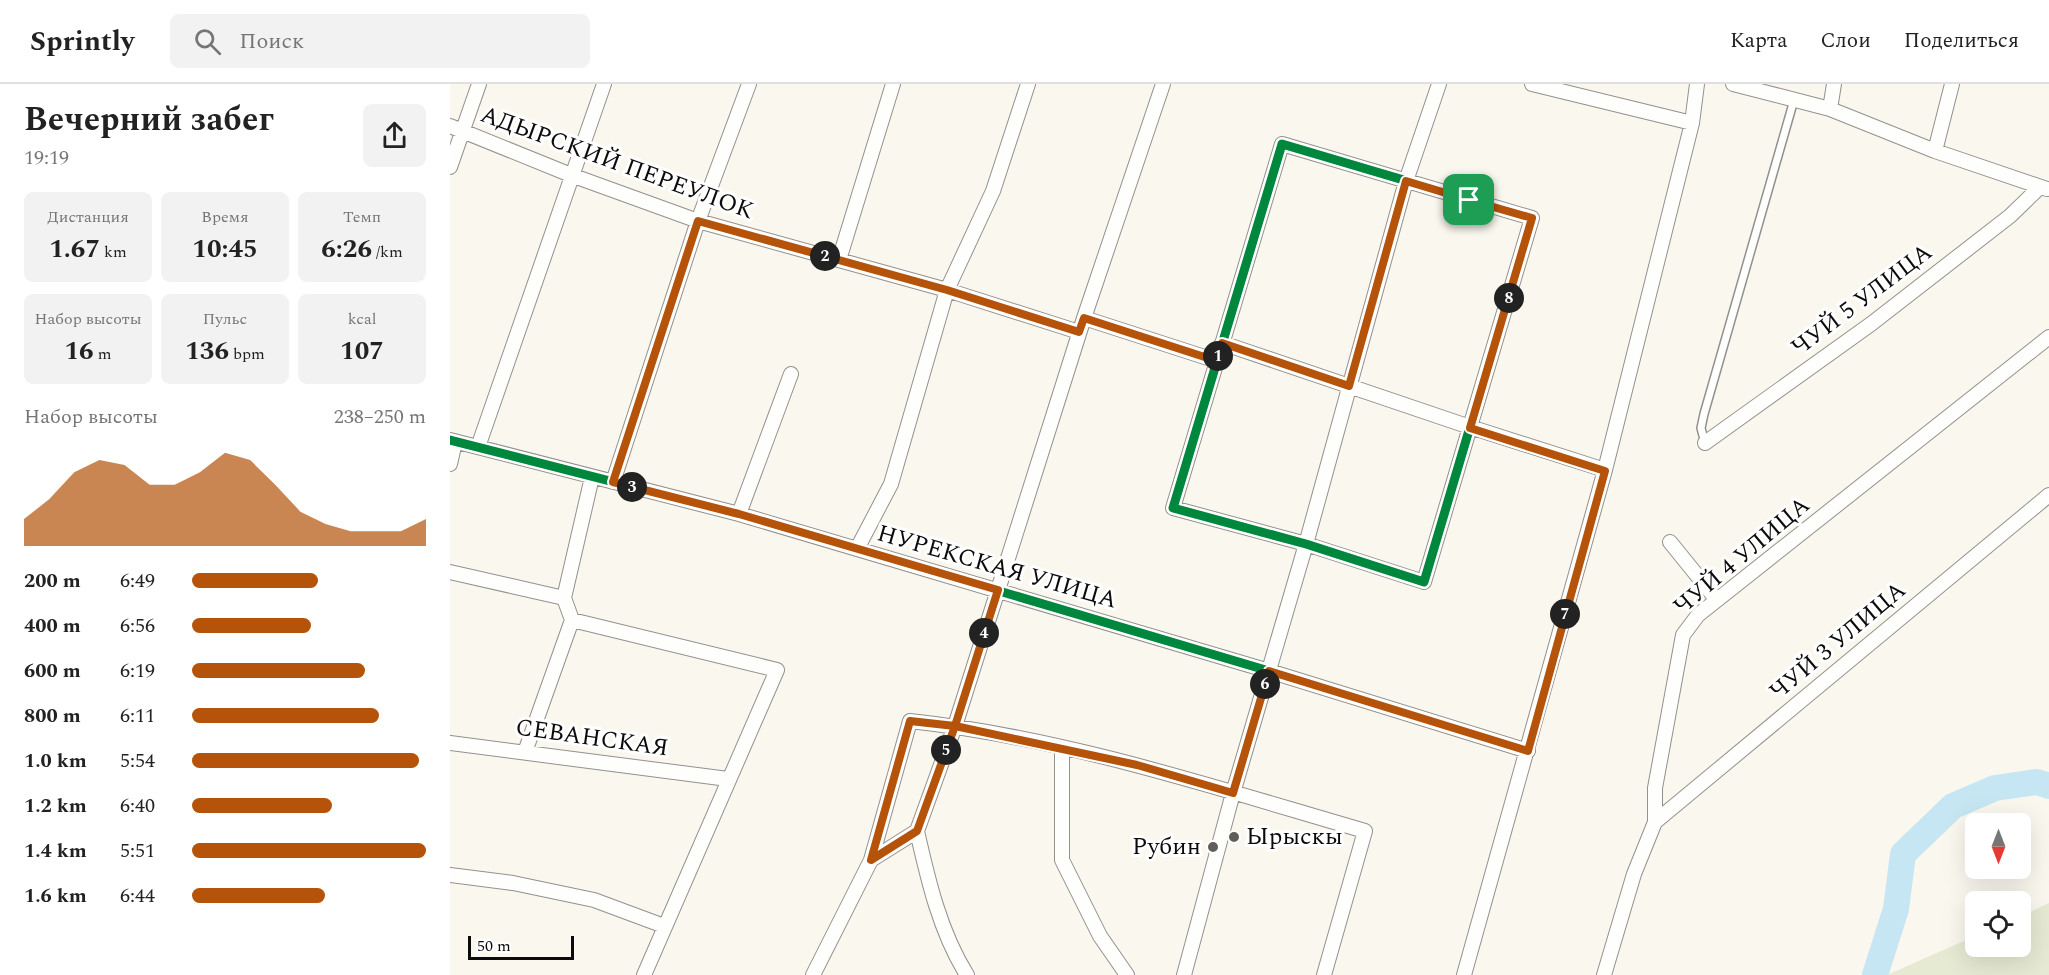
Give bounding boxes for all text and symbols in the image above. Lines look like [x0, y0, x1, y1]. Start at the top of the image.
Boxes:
search box [170, 14, 590, 68]
text: Sprintly [30, 20, 134, 63]
icon: search [191, 25, 224, 58]
text: Поиск [239, 25, 304, 58]
text: Карта [1730, 25, 1787, 57]
text: Слои [1820, 25, 1871, 57]
text: Поделиться [1904, 25, 2019, 57]
text: Вечерний забег [24, 95, 274, 145]
street label: АДЫРСКИЙ ПЕРЕУЛОК [475, 97, 759, 229]
button: share [363, 104, 426, 167]
text: 19:19 [24, 143, 69, 173]
pin [1443, 174, 1494, 225]
icon: arrive [1452, 183, 1485, 216]
text: Дистанция [47, 205, 129, 229]
text: Время [201, 205, 249, 229]
text: Темп [343, 205, 381, 229]
text: 1.67 [49, 229, 100, 269]
text: 10:45 [192, 229, 258, 269]
text: 6:26 [321, 229, 372, 269]
street label: ЧУЙ 5 УЛИЦА [1784, 235, 1940, 365]
text: km [100, 240, 127, 264]
text: /km [372, 240, 403, 264]
pin: 2 [810, 241, 840, 271]
text: 2 [821, 244, 829, 268]
pin: 8 [1494, 283, 1524, 313]
text: 8 [1505, 286, 1513, 310]
text: Набор высоты [35, 307, 141, 331]
text: Пульс [203, 307, 247, 331]
text: kcal [348, 307, 376, 331]
text: 16 [65, 331, 94, 371]
text: 136 [185, 331, 229, 371]
text: 107 [340, 331, 384, 371]
pin: 1 [1203, 341, 1233, 371]
text: m [94, 342, 111, 366]
text: bpm [229, 342, 265, 366]
text: 1 [1214, 344, 1222, 368]
text: Набор высоты [24, 402, 158, 432]
text: 238–250 m [334, 402, 426, 432]
pin: 3 [617, 472, 647, 502]
text: 3 [628, 475, 636, 499]
street label: ЧУЙ 4 УЛИЦА [1666, 488, 1818, 624]
street label: НУРЕКСКАЯ УЛИЦА [873, 515, 1121, 619]
text: 200 m [24, 566, 81, 596]
text: 6:49 [120, 566, 155, 596]
street label: ЧУЙ 3 УЛИЦА [1762, 573, 1914, 709]
pin: 7 [1550, 599, 1580, 629]
text: 7 [1561, 602, 1569, 626]
text: 400 m [24, 611, 81, 641]
text: 6:56 [120, 611, 155, 641]
pin: 4 [969, 618, 999, 648]
text: 4 [980, 621, 988, 645]
text: 600 m [24, 656, 81, 686]
text: 6:19 [120, 656, 155, 686]
pin: 6 [1250, 669, 1280, 699]
text: 6 [1261, 672, 1269, 696]
text: 800 m [24, 701, 81, 731]
text: 6:11 [120, 701, 155, 731]
street label: СЕВАНСКАЯ [513, 709, 671, 767]
pin: 5 [931, 735, 961, 765]
text: 5 [942, 738, 950, 762]
text: 1.0 km [24, 746, 87, 776]
text: 5:54 [120, 746, 155, 776]
text: 1.2 km [24, 791, 87, 821]
text: 6:40 [120, 791, 155, 821]
north arrow [1965, 813, 2031, 879]
map controls [1965, 813, 2031, 957]
place label: Ырыскы [1246, 819, 1343, 855]
place label: Рубин [1132, 829, 1201, 865]
marker: Ырыскы [1227, 830, 1241, 844]
text: 1.4 km [24, 836, 87, 866]
text: 5:51 [120, 836, 155, 866]
marker: Рубин [1206, 840, 1220, 854]
text: 1.6 km [24, 881, 87, 911]
text: 6:44 [120, 881, 155, 911]
button: locate [1965, 891, 2031, 957]
scale bar [468, 933, 574, 960]
text: 50 m [477, 934, 511, 958]

